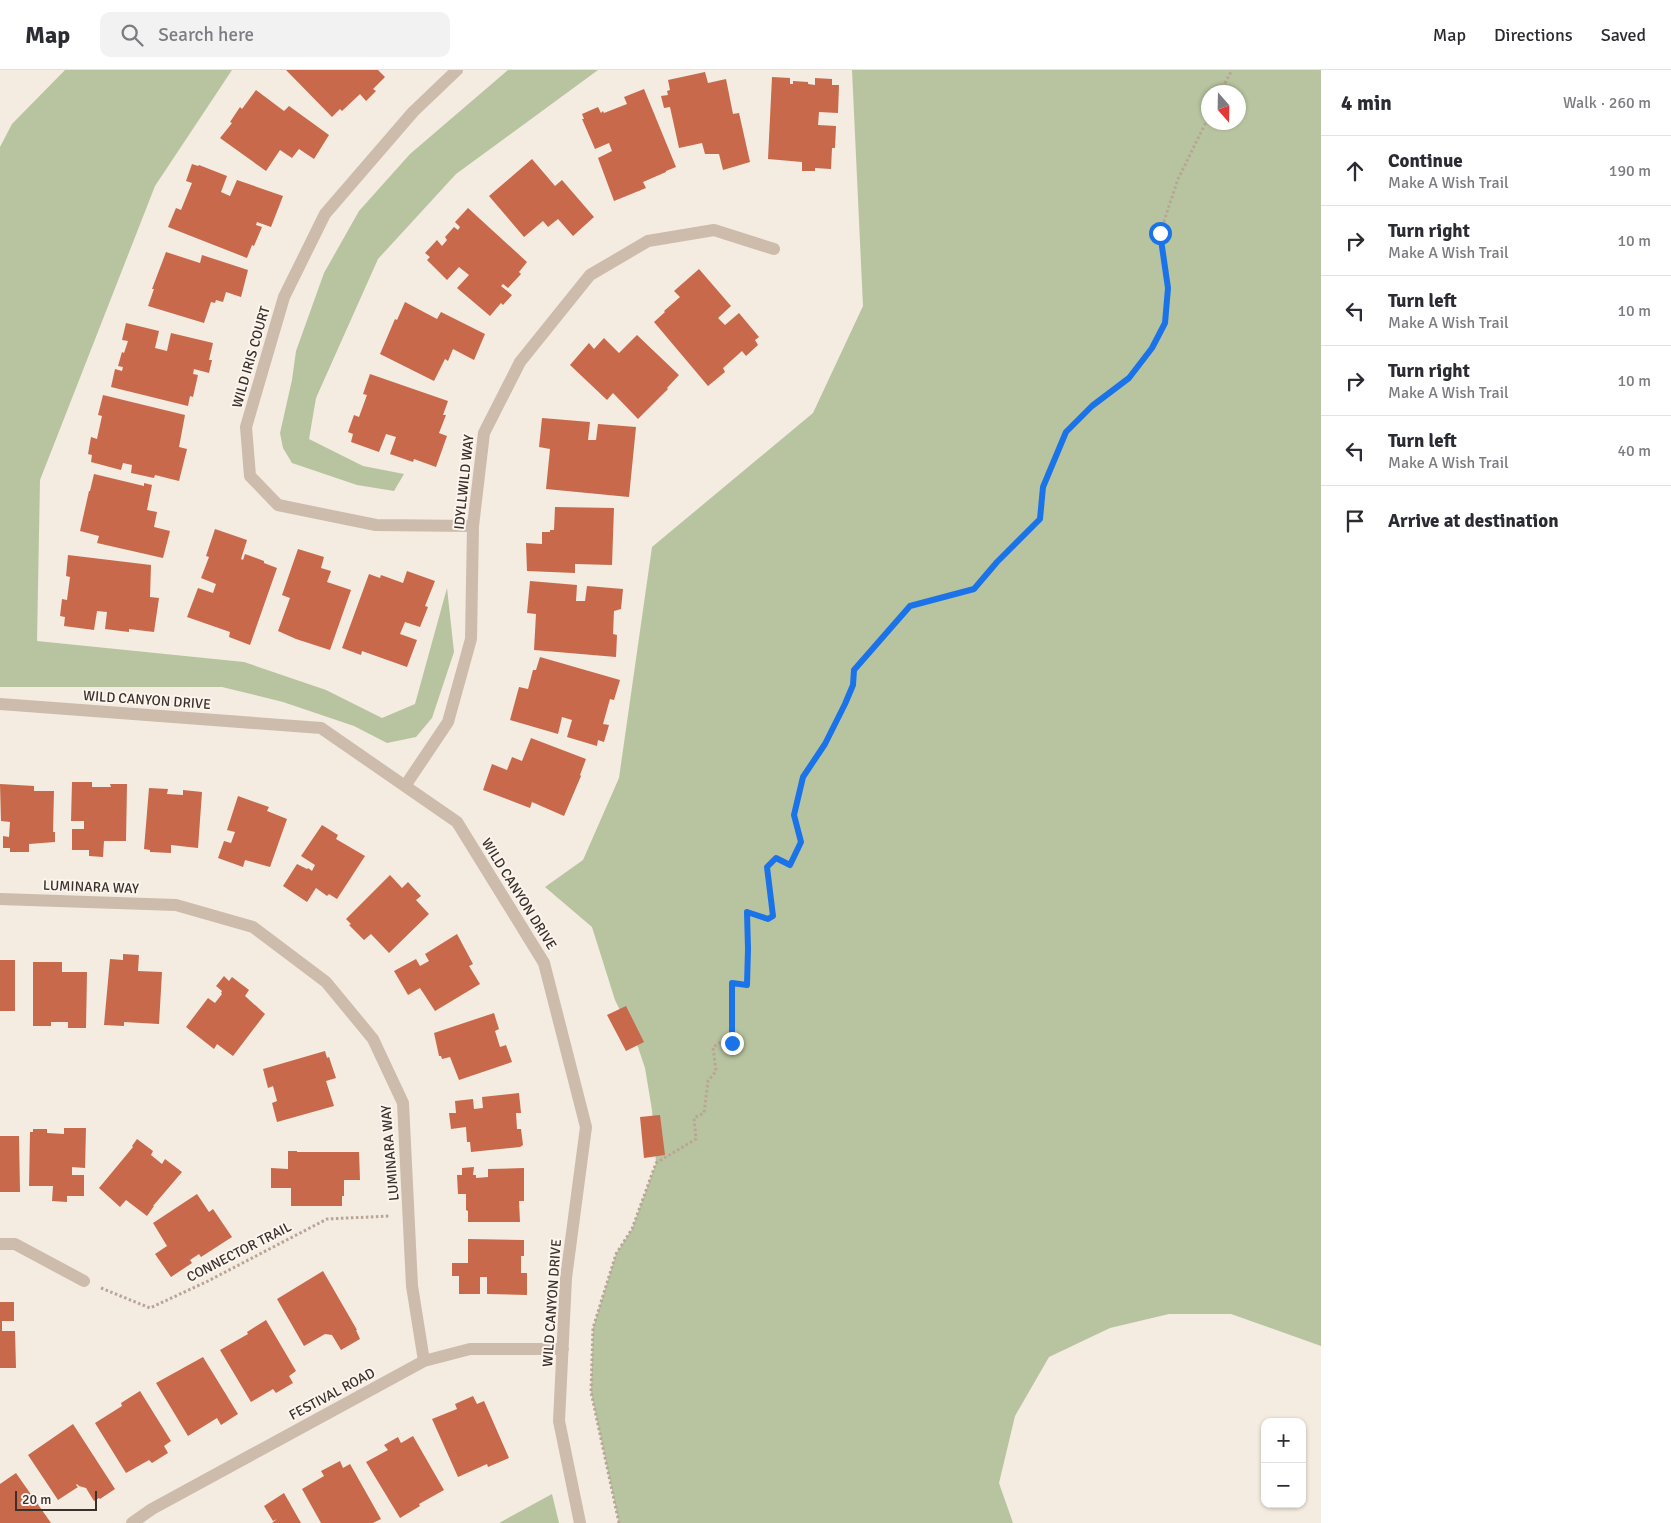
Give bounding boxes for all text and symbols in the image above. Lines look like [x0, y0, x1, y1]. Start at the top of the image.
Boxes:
search box [100, 12, 450, 57]
text: Map [25, 20, 70, 50]
icon: search [118, 21, 146, 49]
text: Search here [158, 23, 254, 47]
text: Map [1433, 24, 1466, 46]
text: Directions [1494, 24, 1573, 46]
text: Saved [1601, 24, 1646, 46]
north arrow [1201, 85, 1246, 130]
text: 4 min [1341, 90, 1392, 116]
text: Walk · 260 m [1563, 93, 1651, 113]
text: Continue [1388, 149, 1463, 173]
icon: ahead [1341, 157, 1369, 185]
text: 190 m [1609, 161, 1651, 181]
text: Make A Wish Trail [1388, 173, 1509, 193]
text: Turn right [1388, 219, 1470, 243]
route start [1149, 222, 1172, 245]
icon: right [1341, 227, 1369, 255]
text: 10 m [1617, 231, 1651, 251]
text: Make A Wish Trail [1388, 243, 1509, 263]
text: Turn left [1388, 289, 1457, 313]
icon: left [1341, 297, 1369, 325]
text: 10 m [1617, 301, 1651, 321]
street label: WILD IRIS COURT [228, 304, 274, 410]
text: Make A Wish Trail [1388, 313, 1509, 333]
text: Turn right [1388, 359, 1470, 383]
icon: right [1341, 367, 1369, 395]
text: 10 m [1617, 371, 1651, 391]
text: Make A Wish Trail [1388, 383, 1509, 403]
text: Turn left [1388, 429, 1457, 453]
street label: IDYLLWILD WAY [451, 434, 477, 530]
icon: left [1341, 437, 1369, 465]
text: 40 m [1617, 441, 1651, 461]
text: Make A Wish Trail [1388, 453, 1509, 473]
icon: arrive [1341, 507, 1369, 535]
text: Arrive at destination [1388, 509, 1559, 533]
street label: WILD CANYON DRIVE [83, 687, 212, 713]
street label: WILD CANYON DRIVE [478, 835, 560, 953]
street label: LUMINARA WAY [43, 877, 139, 897]
route end [721, 1032, 744, 1055]
street label: LUMINARA WAY [377, 1104, 403, 1202]
street label: CONNECTOR TRAIL [184, 1218, 294, 1286]
street label: WILD CANYON DRIVE [539, 1238, 565, 1367]
street label: FESTIVAL ROAD [286, 1364, 378, 1424]
map controls [1261, 1418, 1306, 1508]
button: + [1261, 1418, 1306, 1463]
button: − [1261, 1463, 1306, 1508]
scale bar [15, 1488, 98, 1511]
text: 20 m [22, 1491, 51, 1508]

